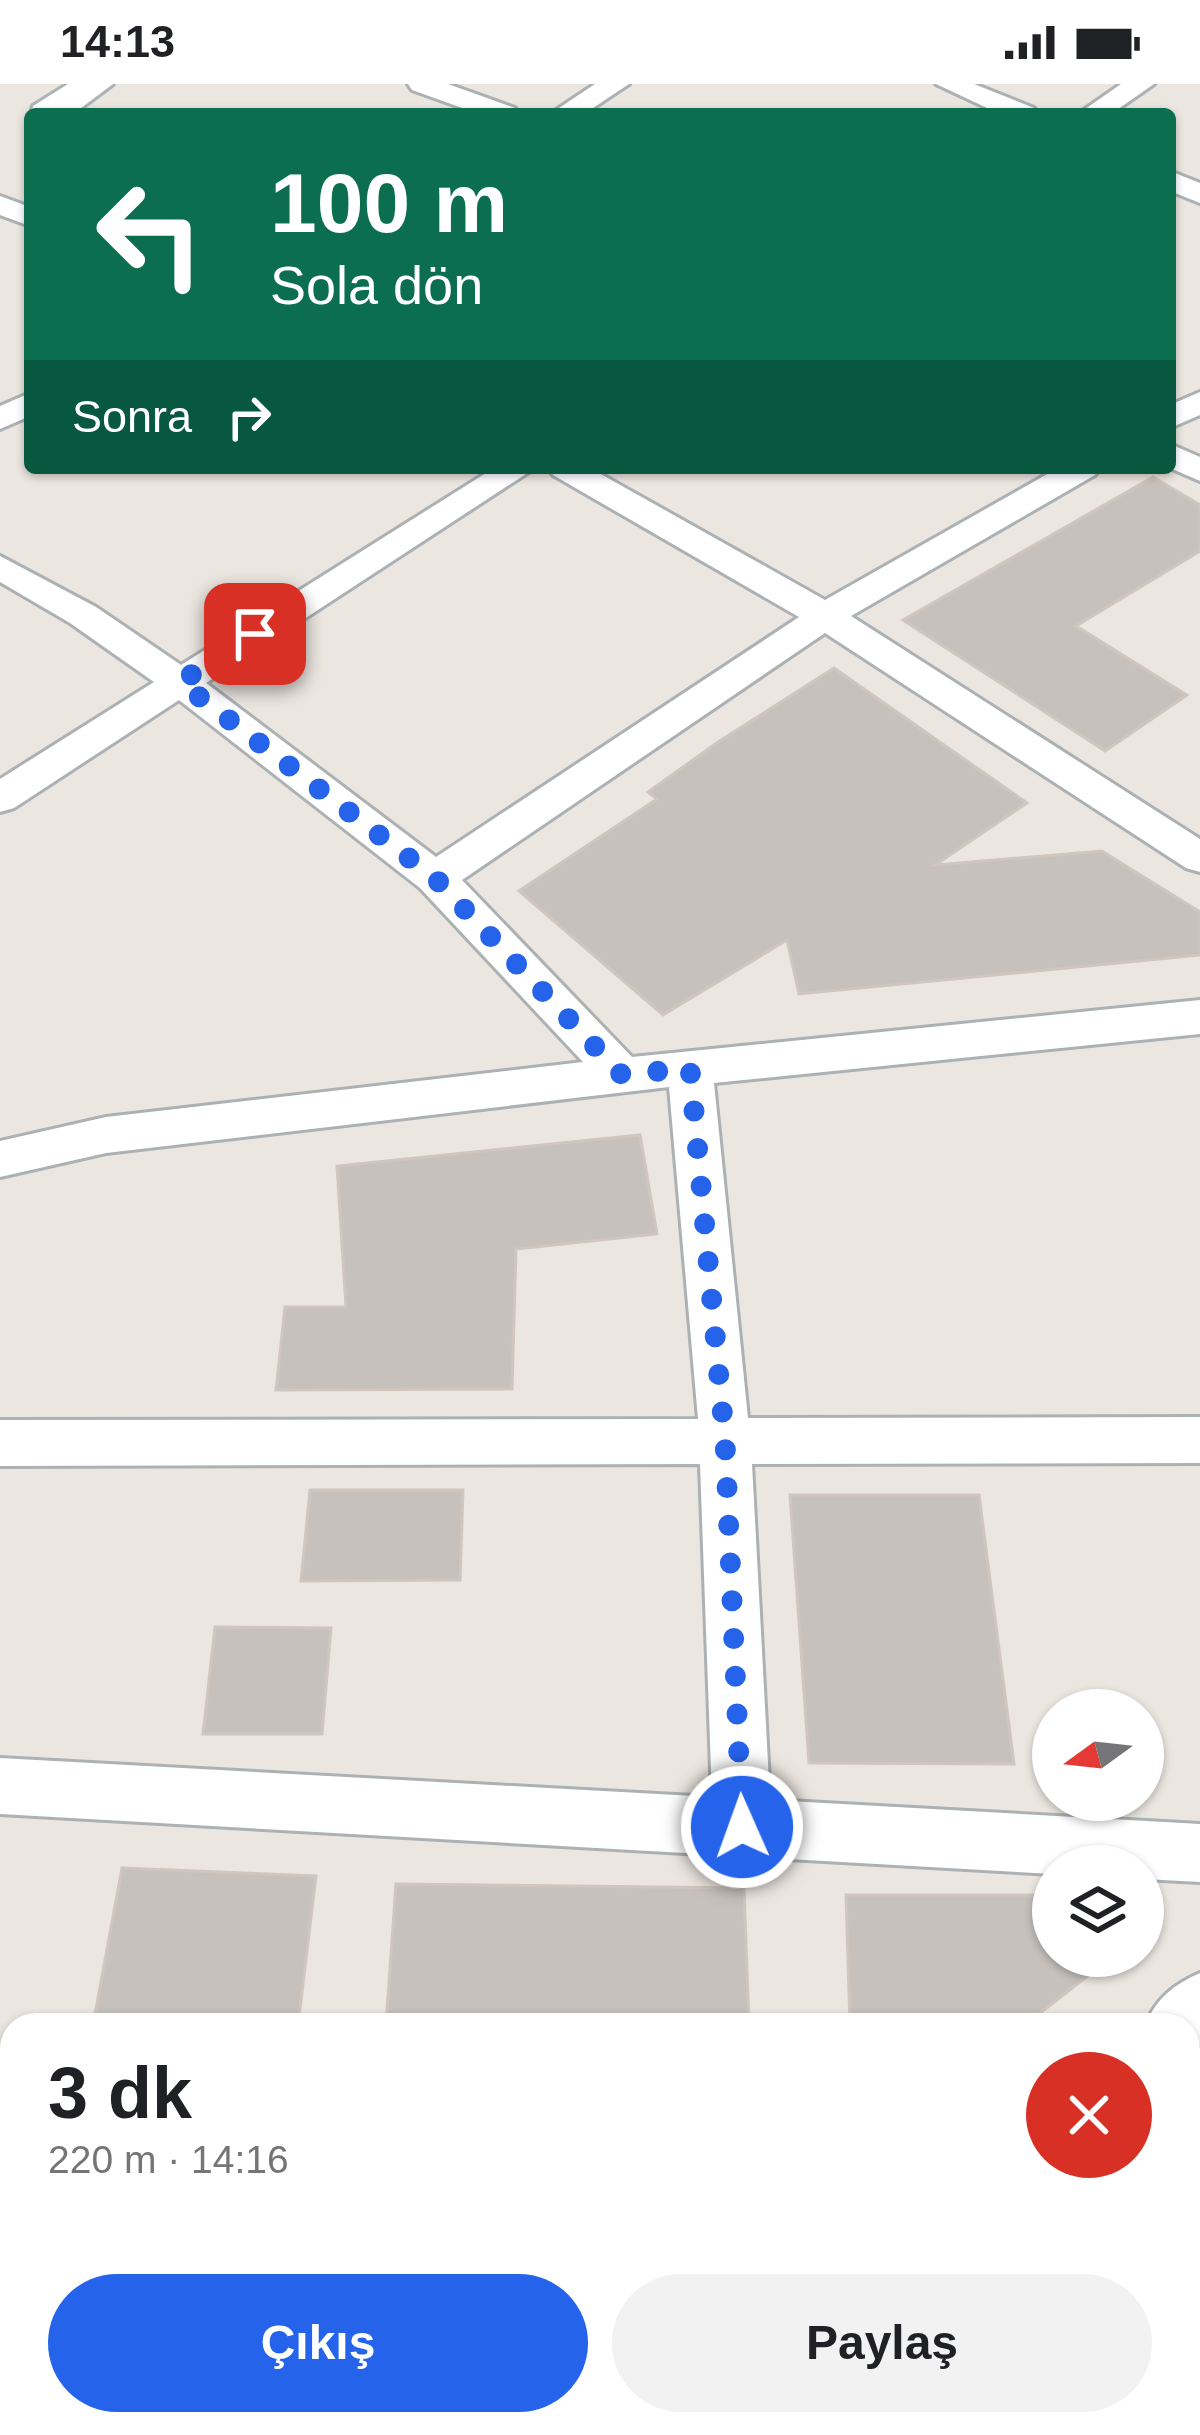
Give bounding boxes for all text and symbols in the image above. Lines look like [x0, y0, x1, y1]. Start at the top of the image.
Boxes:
text: 14:13 [60, 16, 175, 67]
icon: left [72, 156, 228, 312]
text: 100 m [270, 156, 508, 250]
text: Sola dön [270, 255, 483, 315]
icon: right [216, 384, 282, 450]
text: Sonra [72, 391, 192, 442]
pin [204, 583, 306, 685]
icon: arrive [222, 601, 288, 667]
north arrow [1032, 1689, 1164, 1821]
map controls [1032, 1689, 1164, 1977]
position arrow [679, 1764, 805, 1890]
button: layers [1032, 1845, 1164, 1977]
button: close [1026, 2052, 1152, 2178]
text: 3 dk [48, 2053, 192, 2133]
text: 220 m · 14:16 [48, 2138, 289, 2181]
button: Çıkış [48, 2274, 588, 2412]
button: Paylaş [612, 2274, 1152, 2412]

